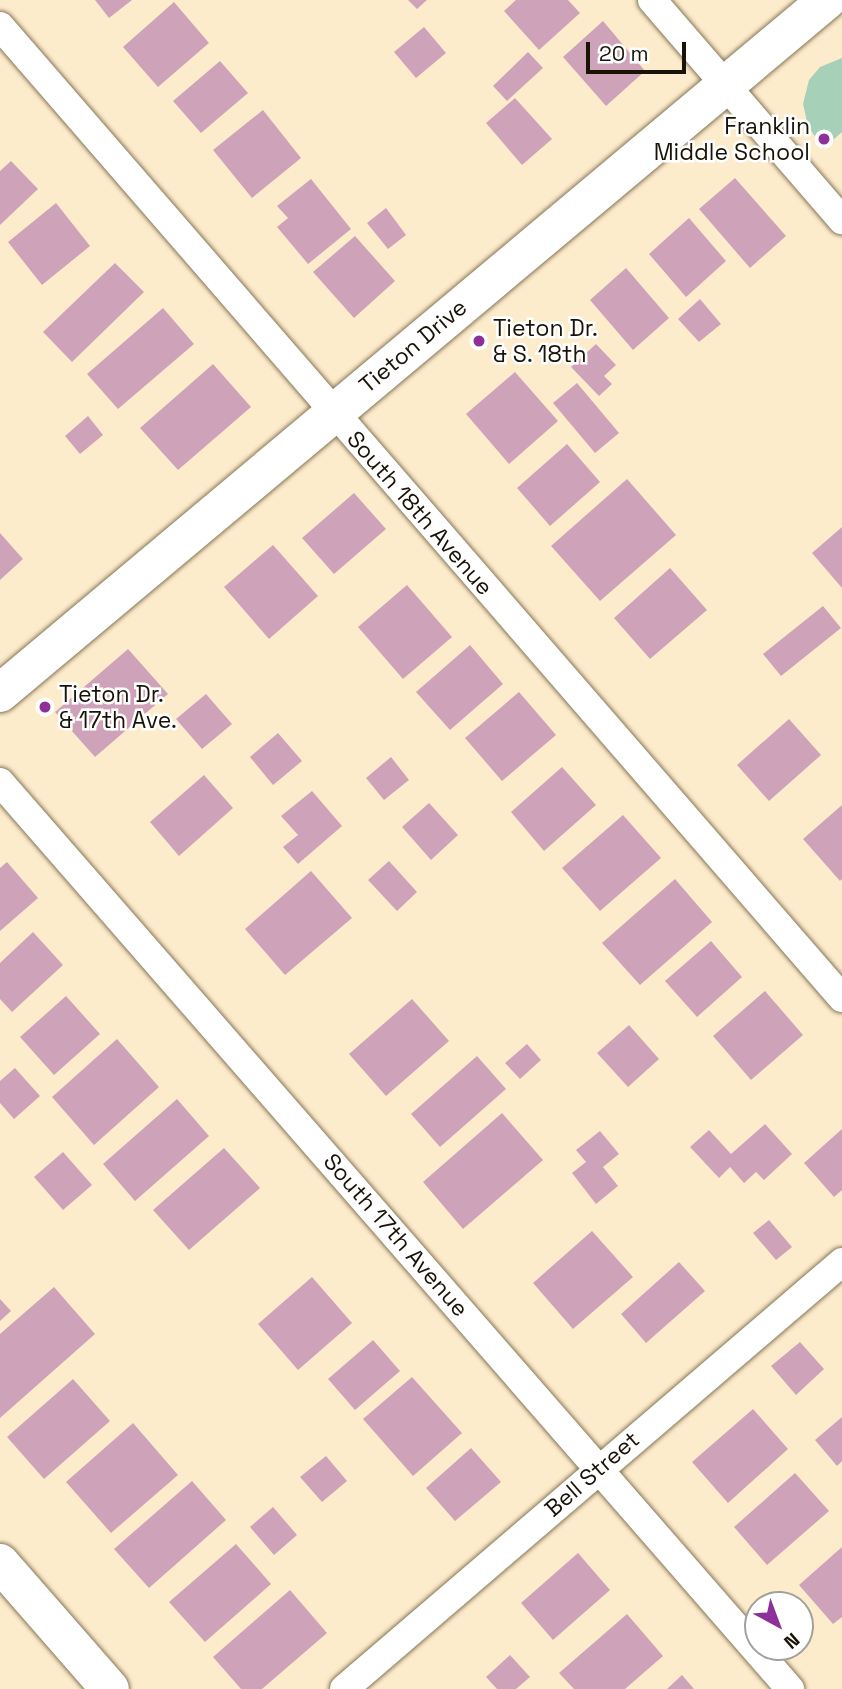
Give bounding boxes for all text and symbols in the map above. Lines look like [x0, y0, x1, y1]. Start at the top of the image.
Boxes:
scale bar [590, 28, 690, 72]
text: 20 m [599, 40, 649, 67]
place label: Franklin Middle School [654, 112, 810, 166]
marker: Franklin Middle School [816, 131, 832, 147]
street label: Tieton Drive [354, 293, 472, 399]
place label: Tieton Dr. & S. 18th [493, 314, 598, 368]
marker: Tieton Dr. & S. 18th [471, 333, 487, 349]
street label: South 18th Avenue [341, 425, 499, 601]
place label: Tieton Dr. & 17th Ave. [59, 680, 177, 734]
marker: Tieton Dr. & 17th Ave. [37, 699, 53, 715]
street label: South 17th Avenue [318, 1148, 474, 1322]
street label: Bell Street [539, 1425, 645, 1523]
north arrow [744, 1591, 814, 1661]
text: N [779, 1627, 805, 1654]

